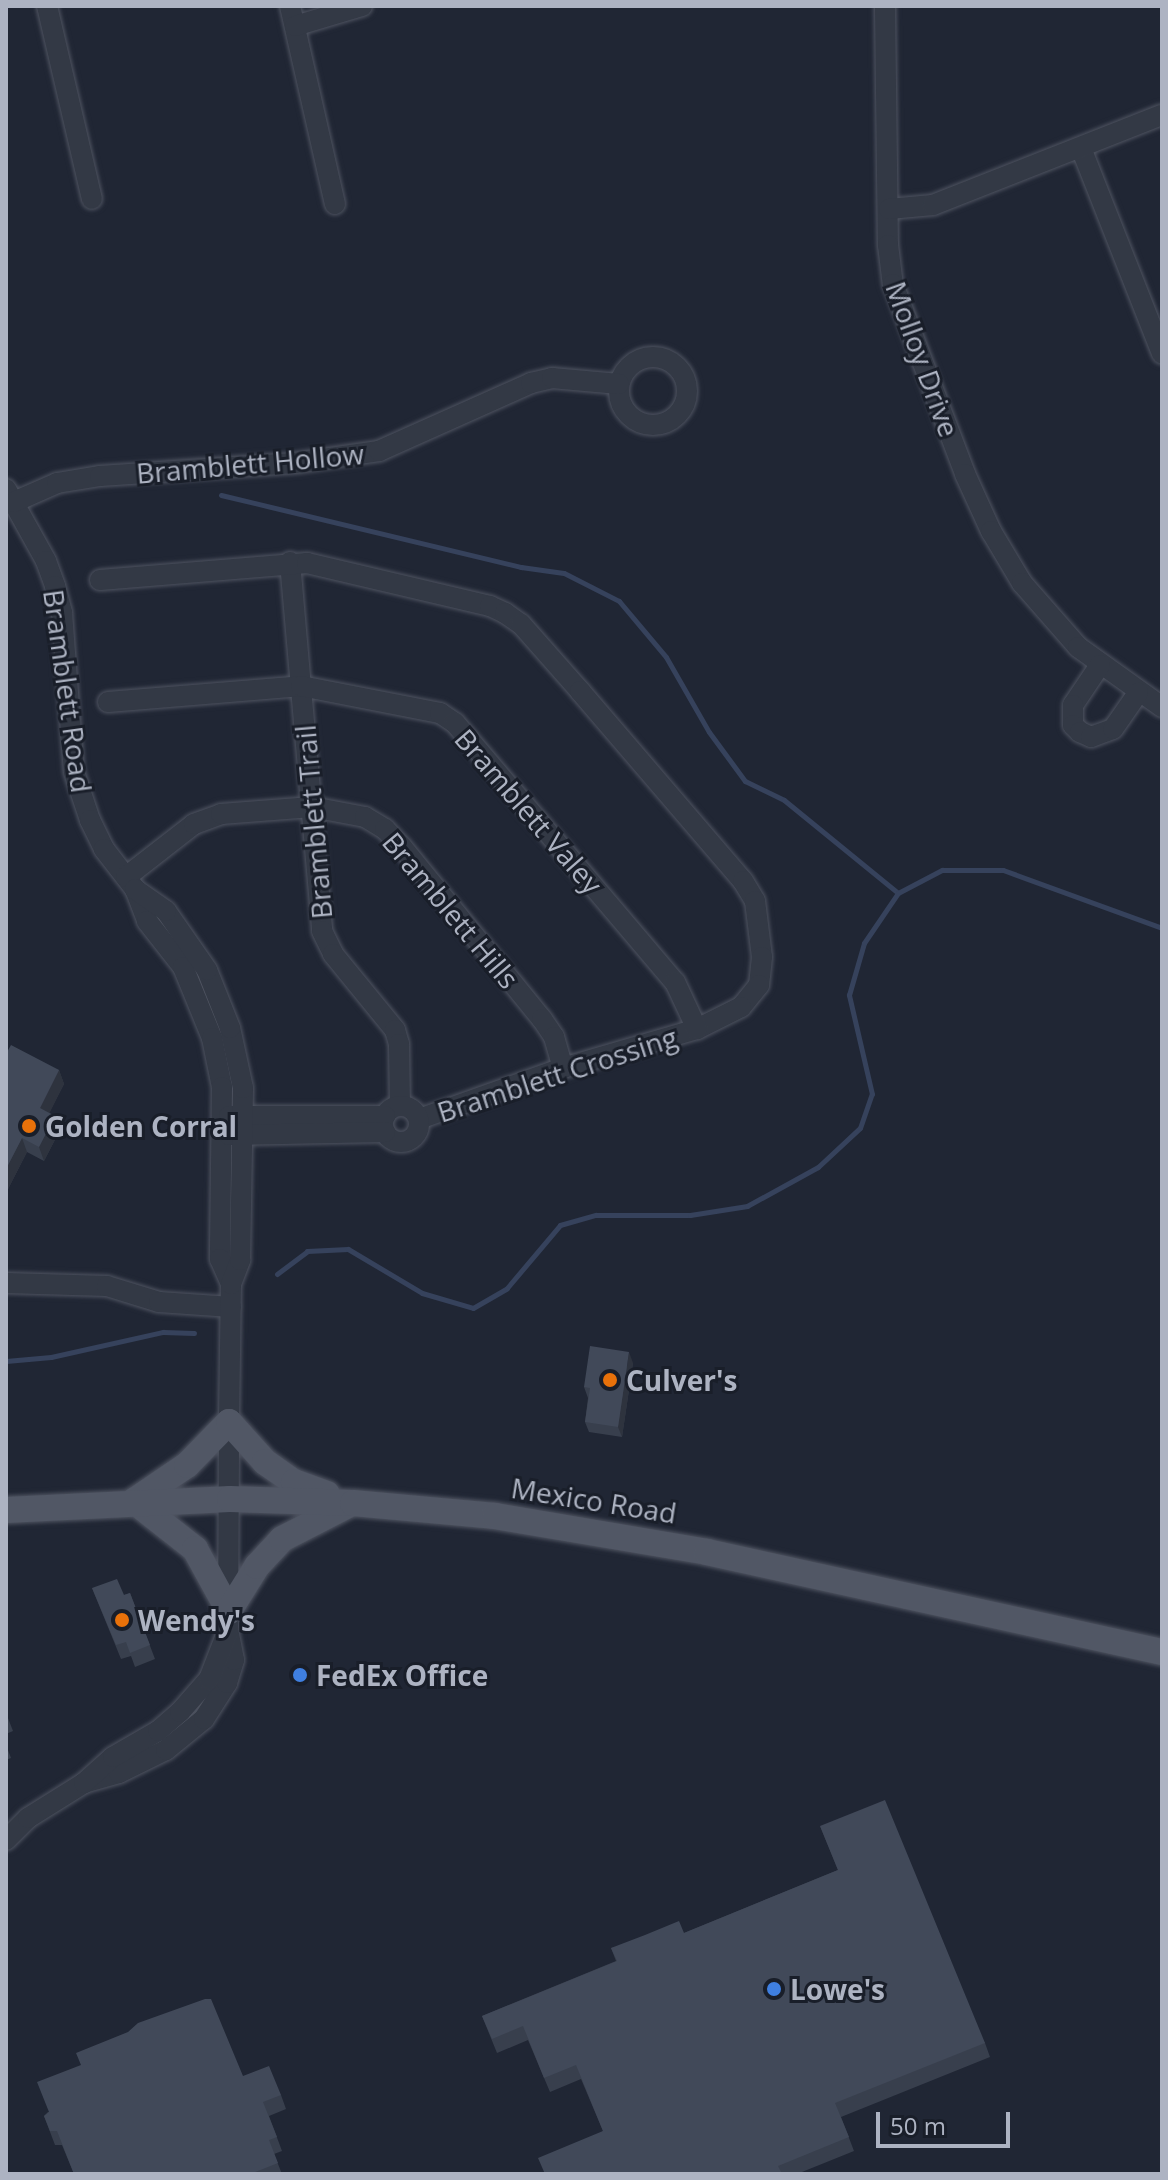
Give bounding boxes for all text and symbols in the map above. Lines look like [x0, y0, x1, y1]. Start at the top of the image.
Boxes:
street label: Molloy Drive [879, 277, 967, 441]
street label: Bramblett Hollow [135, 436, 365, 490]
street label: Bramblett Road [37, 587, 99, 795]
street label: Bramblett Valey [448, 722, 610, 900]
street label: Bramblett Trail [288, 724, 338, 920]
street label: Bramblett Hills [376, 825, 526, 995]
street label: Bramblett Crossing [433, 1019, 681, 1129]
place label: Golden Corral [45, 1109, 237, 1143]
marker: Golden Corral [20, 1117, 38, 1135]
place label: Culver's [626, 1363, 737, 1397]
marker: Culver's [601, 1371, 619, 1389]
street label: Mexico Road [509, 1470, 679, 1530]
place label: Wendy's [138, 1603, 255, 1637]
marker: Wendy's [113, 1611, 131, 1629]
place label: FedEx Office [316, 1658, 488, 1692]
marker: FedEx Office [291, 1666, 309, 1684]
place label: Lowe's [790, 1972, 885, 2006]
marker: Lowe's [765, 1980, 783, 1998]
scale bar [880, 2096, 1014, 2146]
text: 50 m [890, 2109, 946, 2142]

